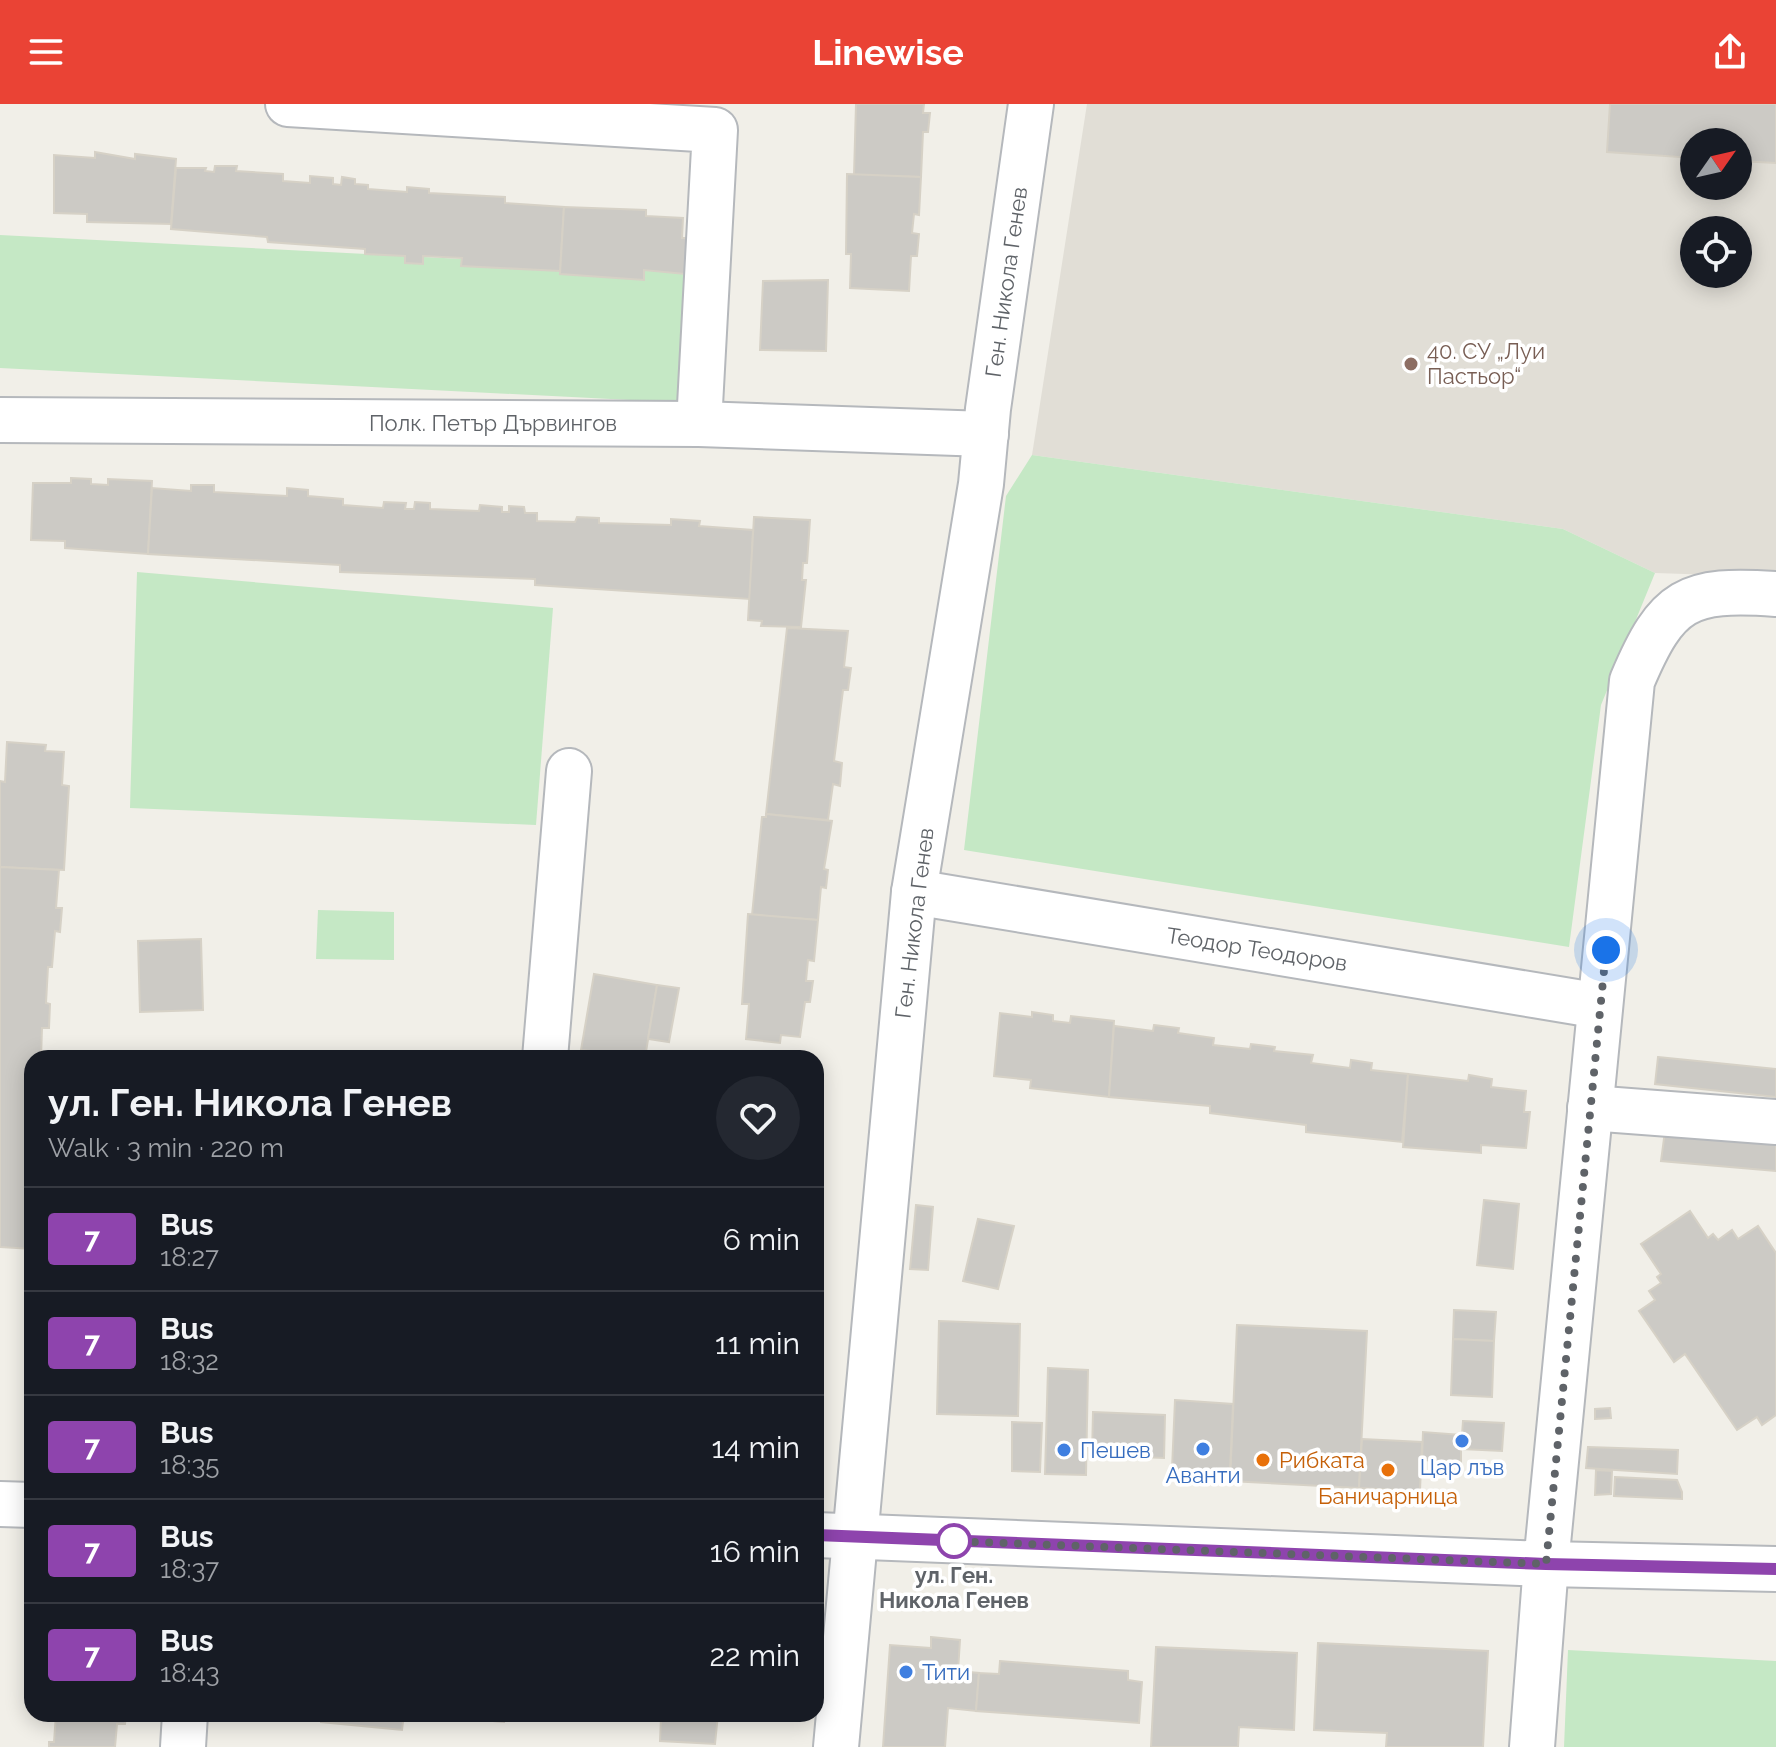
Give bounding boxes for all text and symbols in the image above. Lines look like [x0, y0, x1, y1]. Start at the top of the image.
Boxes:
icon: menu [24, 30, 68, 74]
icon: share [1708, 30, 1752, 74]
text: Linewise [812, 31, 964, 73]
north arrow [1680, 128, 1752, 200]
map controls [1680, 128, 1752, 288]
street label: Ген. Никола Генев [980, 185, 1032, 379]
button: locate [1680, 216, 1752, 288]
place label: 40. СУ „Луи Пастьор“ [1427, 338, 1545, 389]
marker: 40. СУ „Луи Пастьор“ [1402, 355, 1420, 373]
street label: Полк. Петър Дървингов [369, 410, 617, 436]
street label: Ген. Никола Генев [889, 826, 939, 1020]
street label: Теодор Теодоров [1165, 922, 1349, 976]
your location [1586, 930, 1626, 970]
button: heart [716, 1076, 800, 1160]
text: ул. Ген. Никола Генев [48, 1080, 452, 1125]
text: Walk · 3 min · 220 m [48, 1133, 284, 1163]
text: Bus [160, 1207, 214, 1242]
text: 7 [84, 1222, 100, 1255]
text: 6 min [723, 1222, 800, 1257]
text: 18:27 [160, 1242, 219, 1272]
text: Bus [160, 1311, 214, 1346]
text: 7 [84, 1326, 100, 1359]
text: 11 min [715, 1326, 800, 1361]
text: 18:32 [160, 1346, 219, 1376]
text: Bus [160, 1415, 214, 1450]
text: 7 [84, 1430, 100, 1463]
text: 14 min [712, 1430, 800, 1465]
marker: Цар лъв [1453, 1432, 1471, 1450]
place label: Пешев [1080, 1437, 1151, 1463]
marker: Аванти [1194, 1440, 1212, 1458]
marker: Пешев [1055, 1441, 1073, 1459]
place label: Рибката [1279, 1447, 1365, 1473]
text: 18:35 [160, 1450, 220, 1480]
marker: Рибката [1254, 1451, 1272, 1469]
place label: Цар лъв [1420, 1454, 1504, 1480]
marker: Баничарница [1379, 1461, 1397, 1479]
place label: Аванти [1165, 1462, 1241, 1488]
place label: Баничарница [1318, 1483, 1458, 1509]
text: Bus [160, 1519, 214, 1554]
marker: ул. Ген. Никола Генев [937, 1524, 971, 1558]
text: 7 [84, 1534, 100, 1567]
text: 16 min [710, 1534, 800, 1569]
text: 18:37 [160, 1554, 219, 1584]
place label: ул. Ген. Никола Генев [879, 1562, 1029, 1613]
text: Bus [160, 1623, 214, 1658]
text: 7 [84, 1638, 100, 1671]
text: 22 min [709, 1638, 800, 1673]
text: 18:43 [160, 1658, 220, 1688]
place label: Тити [922, 1659, 970, 1685]
marker: Тити [897, 1663, 915, 1681]

